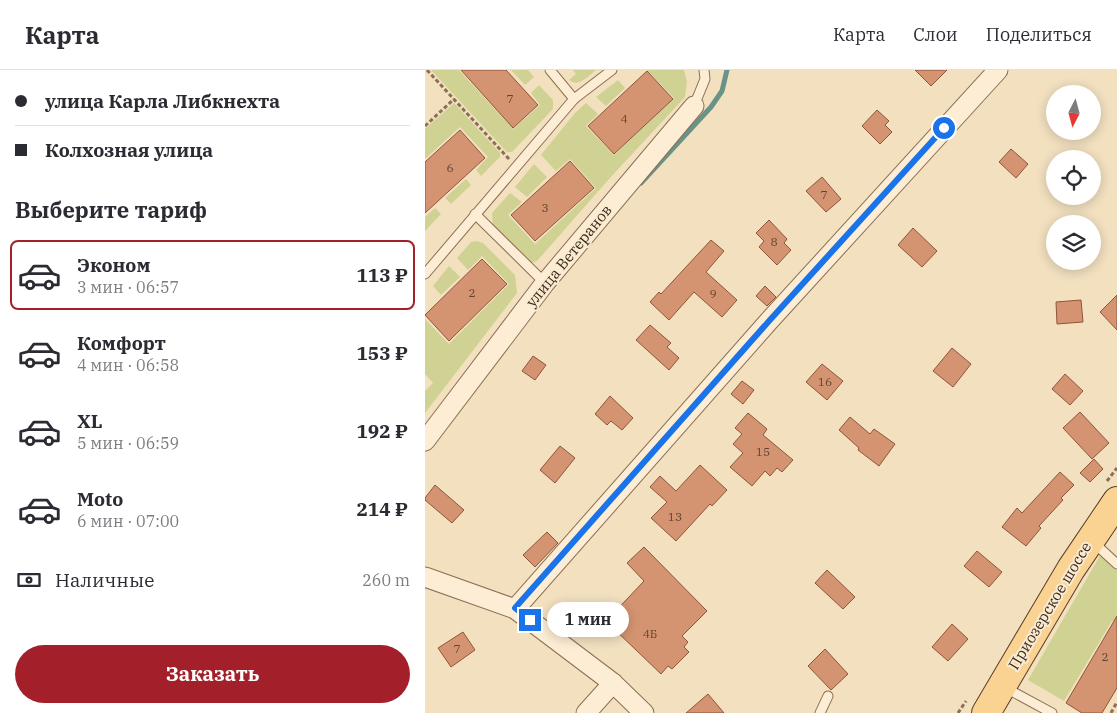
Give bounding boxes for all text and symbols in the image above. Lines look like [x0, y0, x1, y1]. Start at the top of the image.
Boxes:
text: Карта [25, 19, 100, 51]
text: Карта [833, 23, 885, 46]
text: Слои [913, 23, 958, 46]
text: Поделиться [986, 23, 1092, 46]
north arrow [1046, 85, 1101, 140]
map controls [1046, 85, 1101, 270]
text: улица Карла Либкнехта [45, 89, 280, 113]
house number: 7 [506, 91, 514, 106]
house number: 4 [620, 111, 628, 126]
route start [933, 117, 955, 139]
text: Колхозная улица [45, 138, 213, 162]
button: locate [1046, 150, 1101, 205]
house number: 6 [446, 160, 454, 175]
house number: 7 [820, 187, 828, 202]
text: Выберите тариф [15, 195, 207, 224]
house number: 3 [541, 200, 549, 215]
street label: улица Ветеранов [522, 201, 616, 311]
button: layers [1046, 215, 1101, 270]
house number: 8 [770, 234, 778, 249]
icon: car [17, 253, 62, 298]
text: Эконом [77, 253, 150, 277]
text: 113 ₽ [356, 263, 408, 287]
text: 3 мин · 06:57 [77, 277, 179, 297]
house number: 2 [468, 285, 476, 300]
house number: 9 [709, 286, 717, 301]
icon: car [17, 331, 62, 376]
text: Комфорт [77, 331, 166, 355]
text: 153 ₽ [356, 341, 408, 365]
text: 4 мин · 06:58 [77, 355, 179, 375]
house number: 16 [818, 374, 832, 389]
icon: car [17, 409, 62, 454]
text: XL [77, 409, 103, 433]
text: 192 ₽ [356, 419, 408, 443]
text: 5 мин · 06:59 [77, 433, 179, 453]
house number: 15 [756, 444, 770, 459]
icon: car [17, 487, 62, 532]
text: Moto [77, 487, 123, 511]
text: 214 ₽ [356, 497, 408, 521]
house number: 13 [668, 509, 682, 524]
text: 6 мин · 07:00 [77, 511, 179, 531]
street label: Приозерское шоссе [1004, 538, 1095, 673]
icon: cash [15, 566, 43, 594]
text: Наличные [55, 568, 154, 592]
text: 260 m [362, 570, 410, 590]
callout: 1 мин [547, 602, 630, 638]
route end [519, 609, 541, 631]
text: 1 мин [565, 609, 611, 629]
house number: 4Б [643, 626, 657, 641]
house number: 7 [453, 641, 461, 656]
button: Заказать [15, 645, 410, 703]
house number: 2 [1101, 649, 1109, 664]

